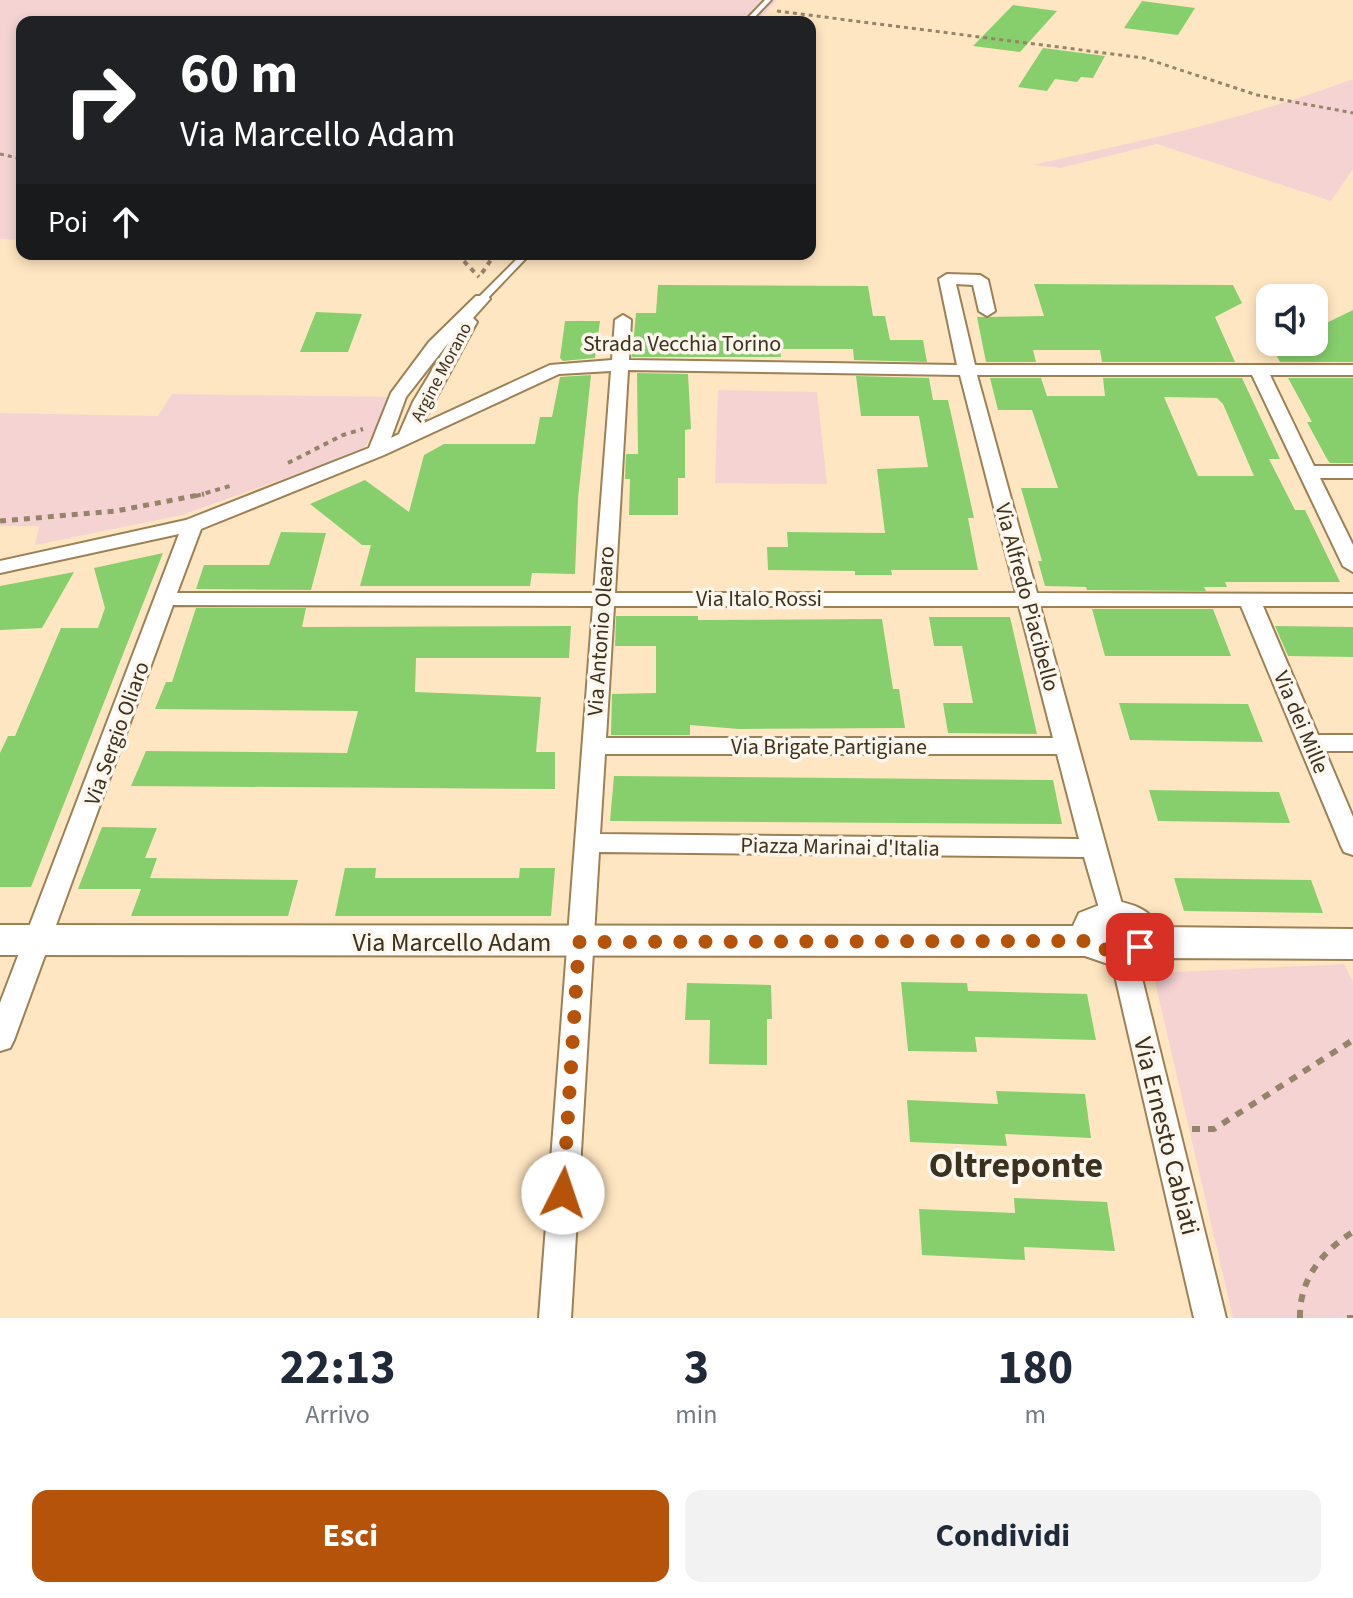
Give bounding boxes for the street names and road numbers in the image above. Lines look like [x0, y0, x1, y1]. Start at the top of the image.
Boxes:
street label: Argine Morano [405, 318, 478, 426]
street label: Strada Vecchia Torino [583, 328, 781, 360]
street label: Via Alfredo Piacibello [987, 500, 1068, 695]
street label: Via Antonio Olearo [579, 545, 623, 717]
street label: Via Italo Rossi [696, 583, 822, 615]
street label: Via Sergio Oliaro [76, 657, 158, 810]
street label: Via dei Mille [1265, 666, 1337, 779]
street label: Via Brigate Partigiane [731, 731, 927, 763]
street label: Piazza Marinai d'Italia [740, 829, 940, 865]
street label: Via Marcello Adam [353, 924, 551, 961]
street label: Via Ernesto Cabiati [1124, 1033, 1209, 1239]

